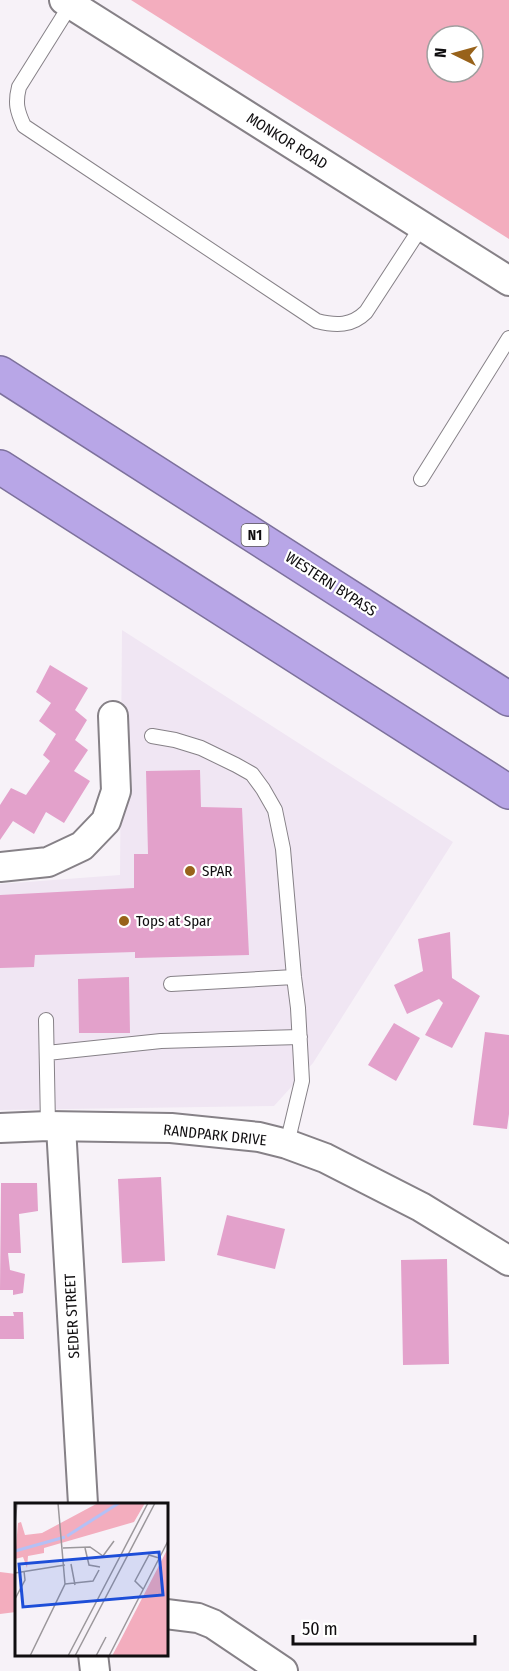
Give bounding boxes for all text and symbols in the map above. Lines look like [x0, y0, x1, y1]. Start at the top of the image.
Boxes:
north arrow [425, 24, 485, 84]
text: N [431, 47, 450, 58]
street label: MONKOR ROAD [243, 109, 331, 173]
road number: N1 [242, 524, 268, 546]
street label: WESTERN BYPASS [282, 548, 380, 620]
place label: SPAR [202, 862, 232, 880]
marker: SPAR [183, 864, 197, 878]
place label: Tops at Spar [136, 912, 212, 930]
marker: Tops at Spar [117, 914, 131, 928]
street label: RANDPARK DRIVE [162, 1121, 268, 1149]
street label: SEDER STREET [61, 1273, 83, 1359]
inset map [15, 1503, 168, 1656]
scale bar [293, 1608, 474, 1646]
text: 50 m [302, 1618, 338, 1640]

